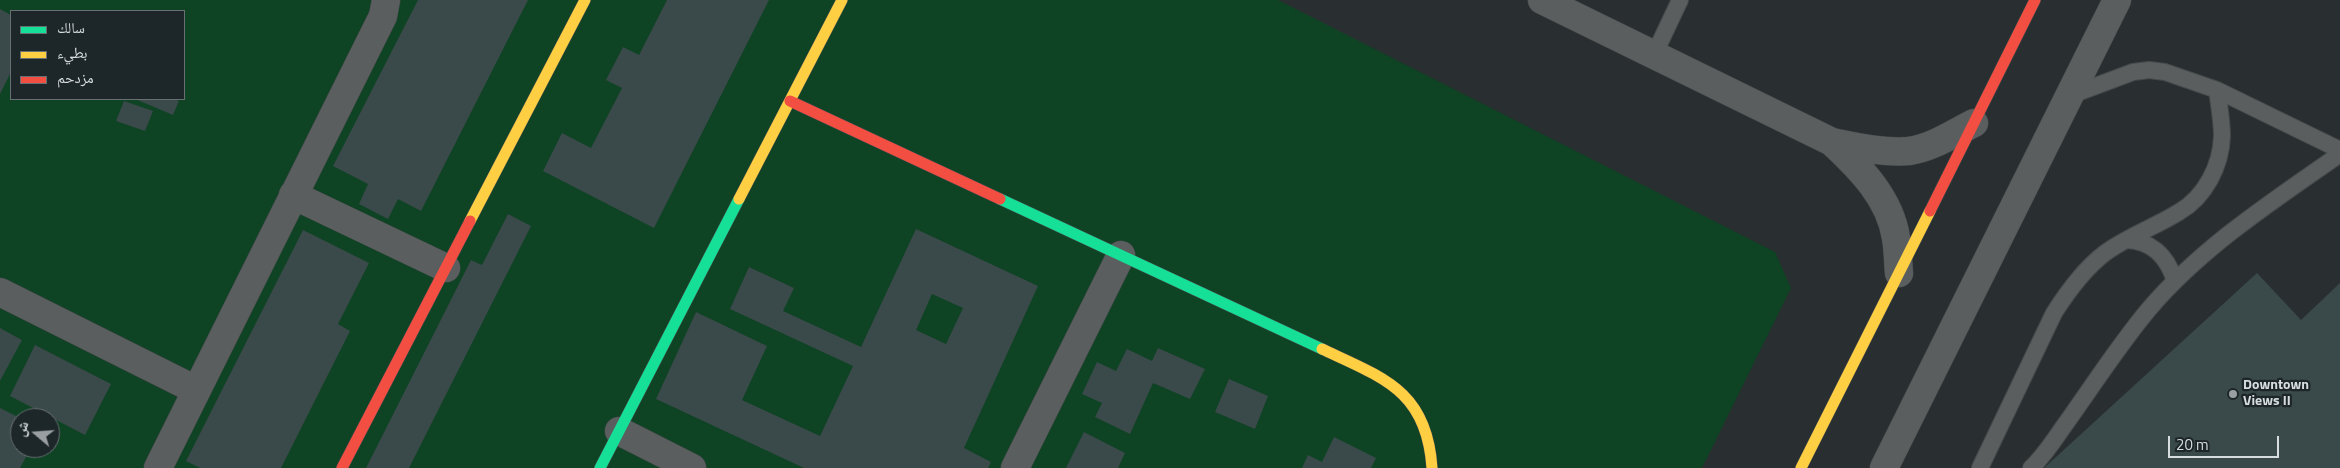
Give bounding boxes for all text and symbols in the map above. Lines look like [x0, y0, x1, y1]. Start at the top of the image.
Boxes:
legend [10, 10, 185, 100]
text: سالك [57, 16, 85, 39]
text: بطيء [57, 41, 87, 64]
text: مزدحم [57, 66, 94, 89]
place label: Downtown Views II [2243, 378, 2309, 411]
marker: Downtown Views II [2227, 388, 2239, 400]
north arrow [10, 408, 60, 458]
text: ش [9, 418, 33, 439]
scale bar [2170, 426, 2281, 458]
text: 20 m [2176, 433, 2209, 456]

